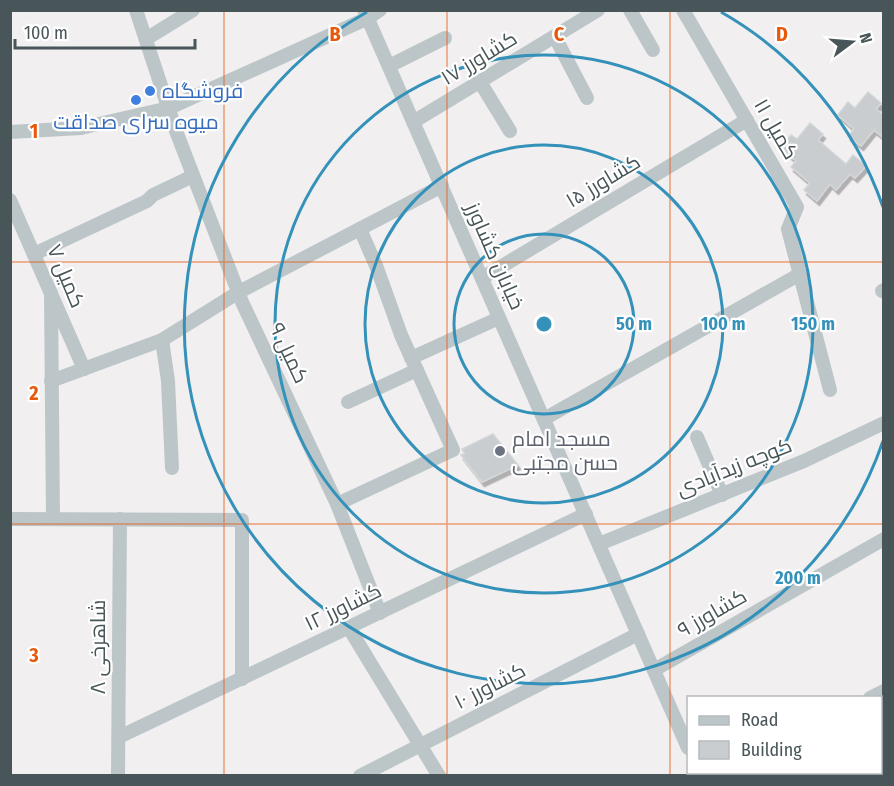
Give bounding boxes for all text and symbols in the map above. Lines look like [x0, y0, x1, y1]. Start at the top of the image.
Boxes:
scale bar [15, 12, 195, 50]
north arrow [822, 12, 882, 72]
text: 100 m [24, 22, 68, 44]
text: B [329, 22, 341, 46]
text: C [554, 22, 565, 46]
text: D [776, 22, 788, 46]
street label: کشاورز ۱۷ [436, 25, 522, 91]
text: N [855, 31, 876, 45]
place label: فروشگاه [162, 78, 243, 104]
marker: فروشگاه [143, 84, 157, 98]
marker: میوه سرای صداقت [129, 93, 143, 107]
street label: کمیل ۱۱ [748, 94, 804, 164]
place label: میوه سرای صداقت [53, 109, 219, 135]
text: 1 [30, 119, 38, 143]
street label: کشاورز ۱۵ [561, 149, 645, 213]
street label: خیابان کشاورز [459, 197, 530, 314]
street label: کمیل ۷ [41, 240, 91, 312]
text: 50 m [616, 313, 652, 335]
text: 100 m [701, 313, 745, 335]
text: 150 m [791, 313, 835, 335]
centre of rings [534, 314, 554, 334]
street label: کمیل ۹ [264, 319, 314, 387]
text: 2 [28, 381, 39, 405]
place label: مسجد امام حسن مجتبی [512, 426, 618, 476]
street label: کوچه زیدآبادی [672, 432, 796, 503]
marker: مسجد امام حسن مجتبی [493, 444, 507, 458]
text: 200 m [774, 567, 821, 589]
street label: کشاورز ۱۲ [300, 577, 386, 637]
street label: کشاورز ۹ [673, 583, 751, 643]
street label: شاهرخی ۸ [85, 600, 111, 694]
text: 3 [28, 643, 39, 667]
street label: کشاورز ۱۰ [450, 657, 530, 715]
legend [687, 696, 882, 774]
text: Road [741, 709, 778, 731]
text: Building [741, 739, 802, 761]

